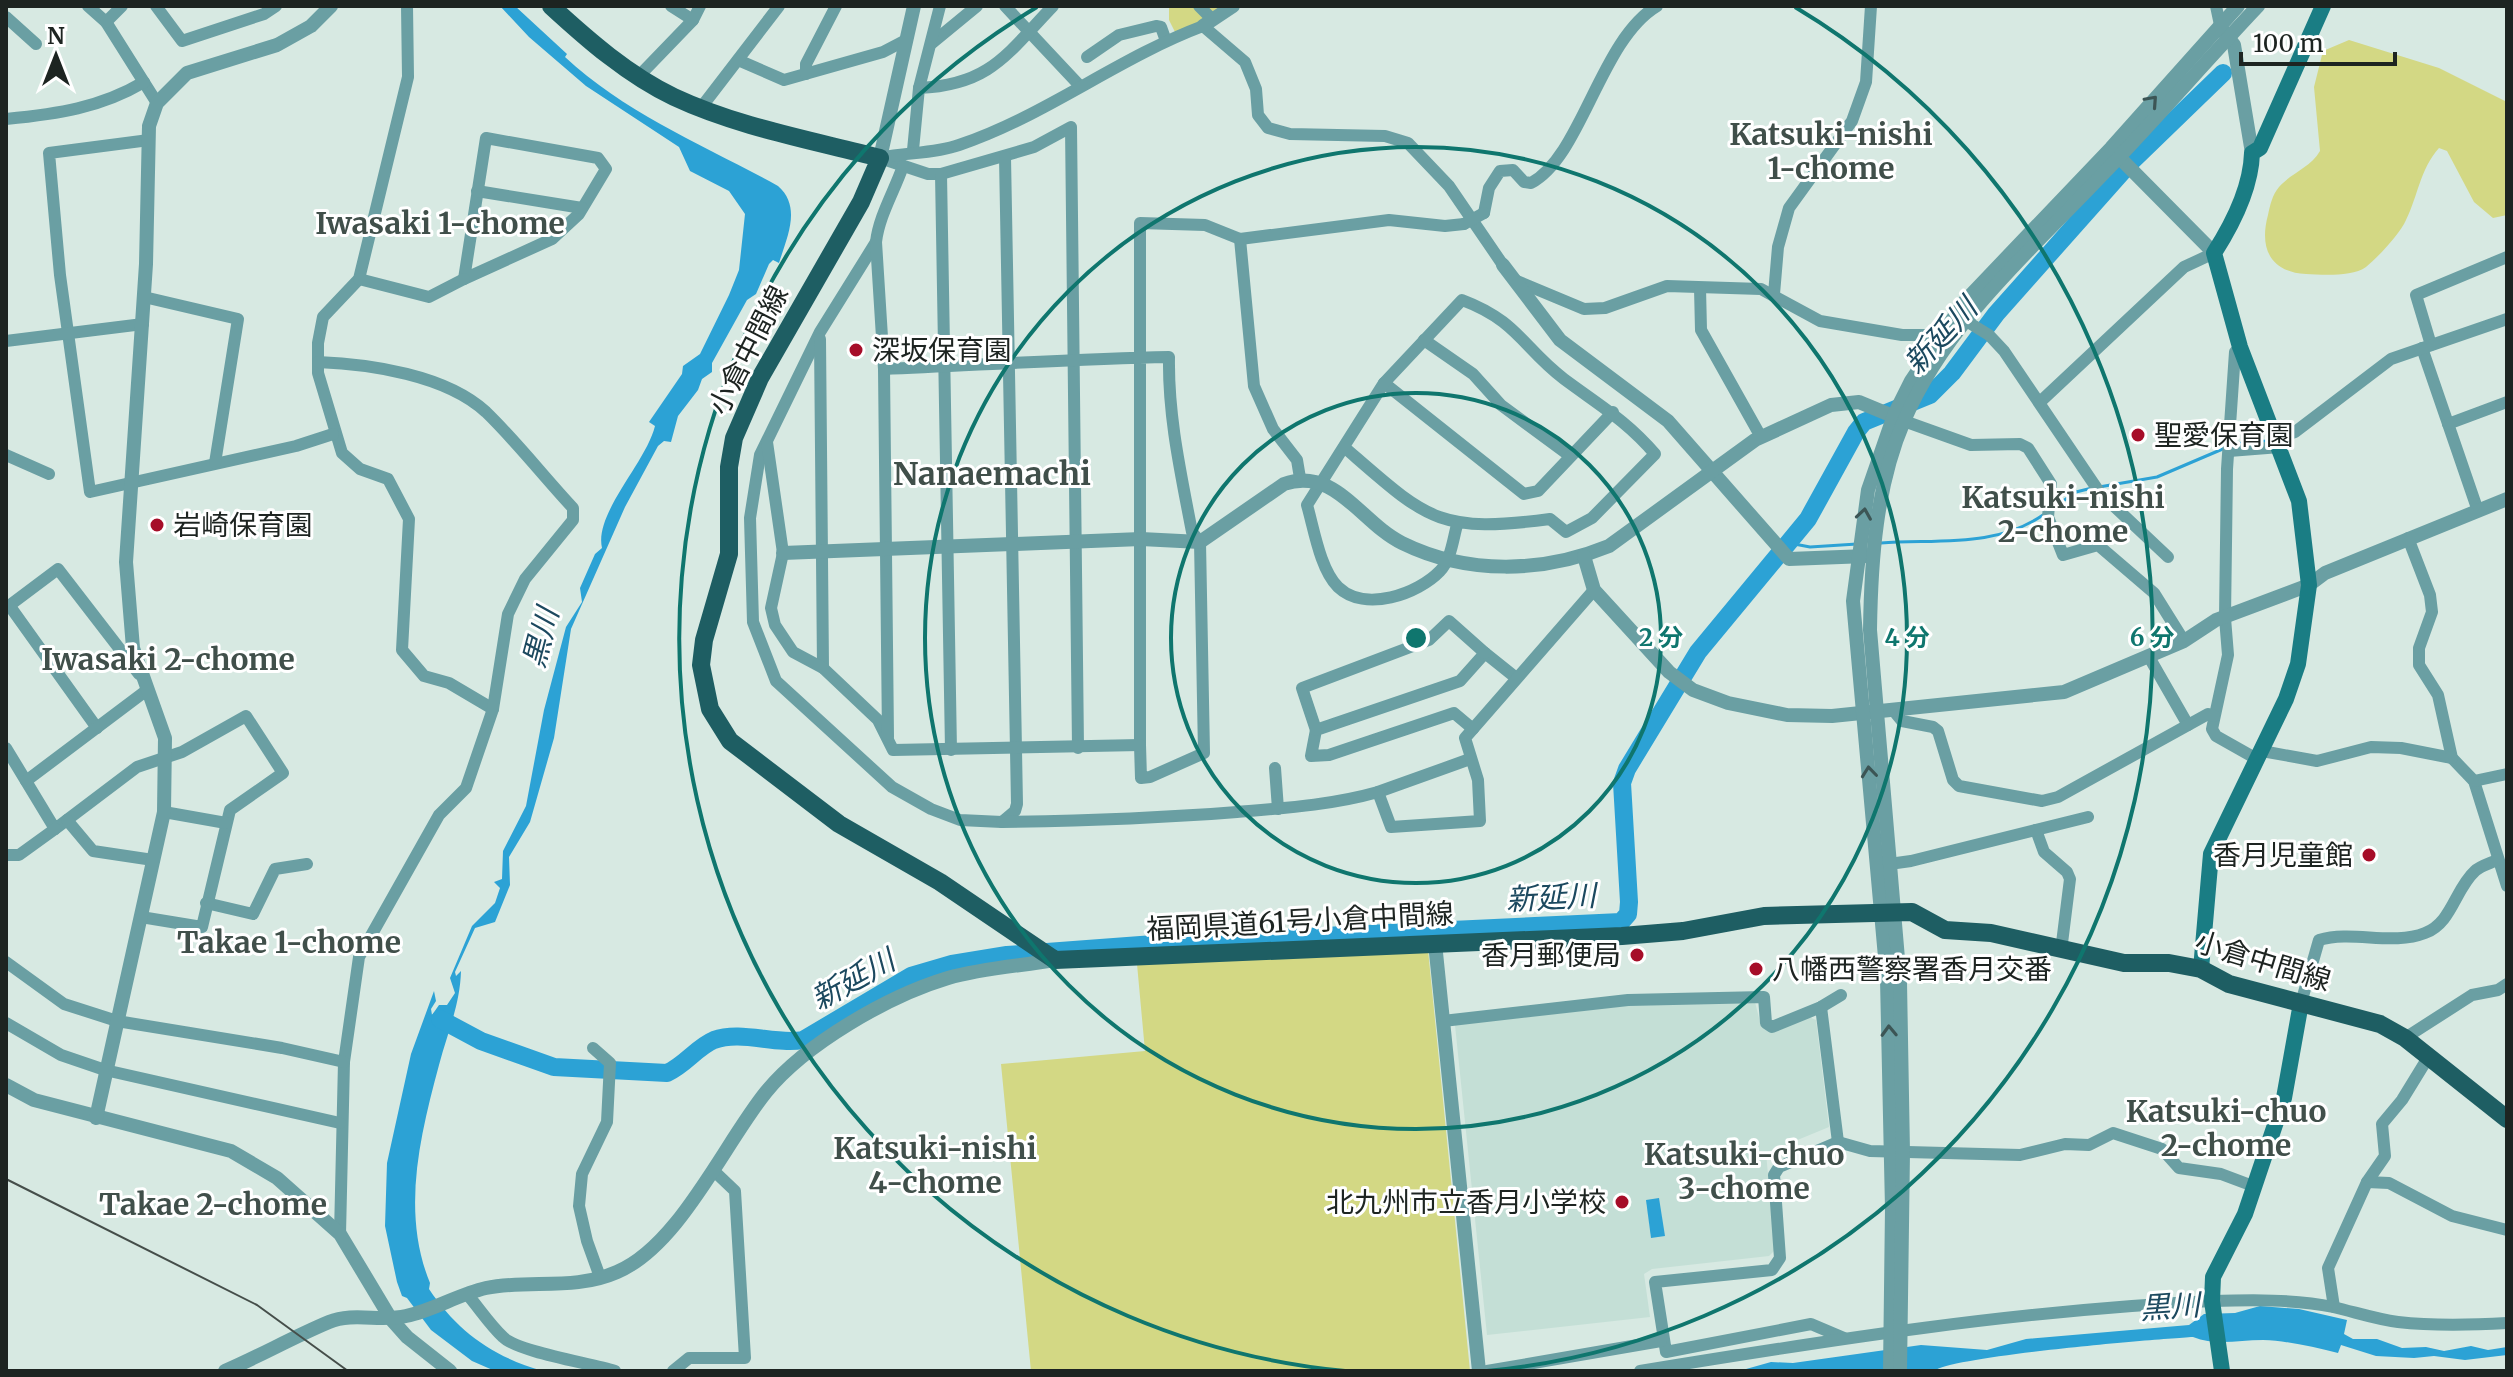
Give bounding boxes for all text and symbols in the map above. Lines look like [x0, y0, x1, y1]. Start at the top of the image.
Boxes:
north arrow [16, 16, 96, 96]
scale bar [2241, 16, 2395, 66]
text: N [47, 22, 65, 50]
text: 100 m [2253, 28, 2324, 59]
one-way arrow [2143, 96, 2157, 111]
district label: Katsuki-nishi 1-chome [1729, 115, 1933, 187]
district label: Iwasaki 1-chome [315, 204, 565, 242]
street label: 小倉中間線 [700, 279, 796, 421]
water label: 新延川 [1896, 287, 1987, 381]
place label: 深坂保育園 [872, 332, 1012, 368]
marker: 深坂保育園 [847, 341, 865, 359]
place label: 聖愛保育園 [2154, 417, 2294, 453]
marker: 聖愛保育園 [2129, 426, 2147, 444]
district label: Nanaemachi [893, 454, 1091, 494]
district label: Katsuki-nishi 2-chome [1961, 478, 2165, 550]
place label: 岩崎保育園 [173, 507, 313, 543]
one-way arrow [1855, 507, 1872, 521]
marker: 岩崎保育園 [148, 516, 166, 534]
water label: 黒川 [514, 601, 567, 672]
text: 2 分 [1639, 622, 1683, 653]
text: 4 分 [1885, 622, 1929, 653]
text: 6 分 [2130, 622, 2174, 653]
centre of rings [1402, 624, 1430, 652]
district label: Iwasaki 2-chome [41, 640, 295, 678]
one-way arrow [1860, 765, 1877, 778]
place label: 香月児童館 [2213, 837, 2353, 873]
marker: 香月児童館 [2360, 846, 2378, 864]
water label: 新延川 [1505, 876, 1600, 918]
street label: 福岡県道61号小倉中間線 [1145, 895, 1455, 947]
district label: Takae 1-chome [177, 923, 401, 961]
street label: 小倉中間線 [2191, 923, 2335, 999]
place label: 香月郵便局 [1481, 937, 1621, 973]
water label: 新延川 [804, 939, 904, 1018]
marker: 香月郵便局 [1628, 946, 1646, 964]
place label: 八幡西警察署香月交番 [1772, 951, 2052, 987]
marker: 八幡西警察署香月交番 [1747, 960, 1765, 978]
one-way arrow [1880, 1024, 1897, 1037]
district label: Katsuki-chuo 2-chome [2126, 1092, 2326, 1164]
district label: Katsuki-nishi 4-chome [833, 1129, 1037, 1201]
district label: Katsuki-chuo 3-chome [1644, 1135, 1844, 1207]
place label: 北九州市立香月小学校 [1326, 1184, 1606, 1220]
district label: Takae 2-chome [99, 1185, 327, 1223]
marker: 北九州市立香月小学校 [1613, 1193, 1631, 1211]
water label: 黒川 [2139, 1285, 2204, 1327]

